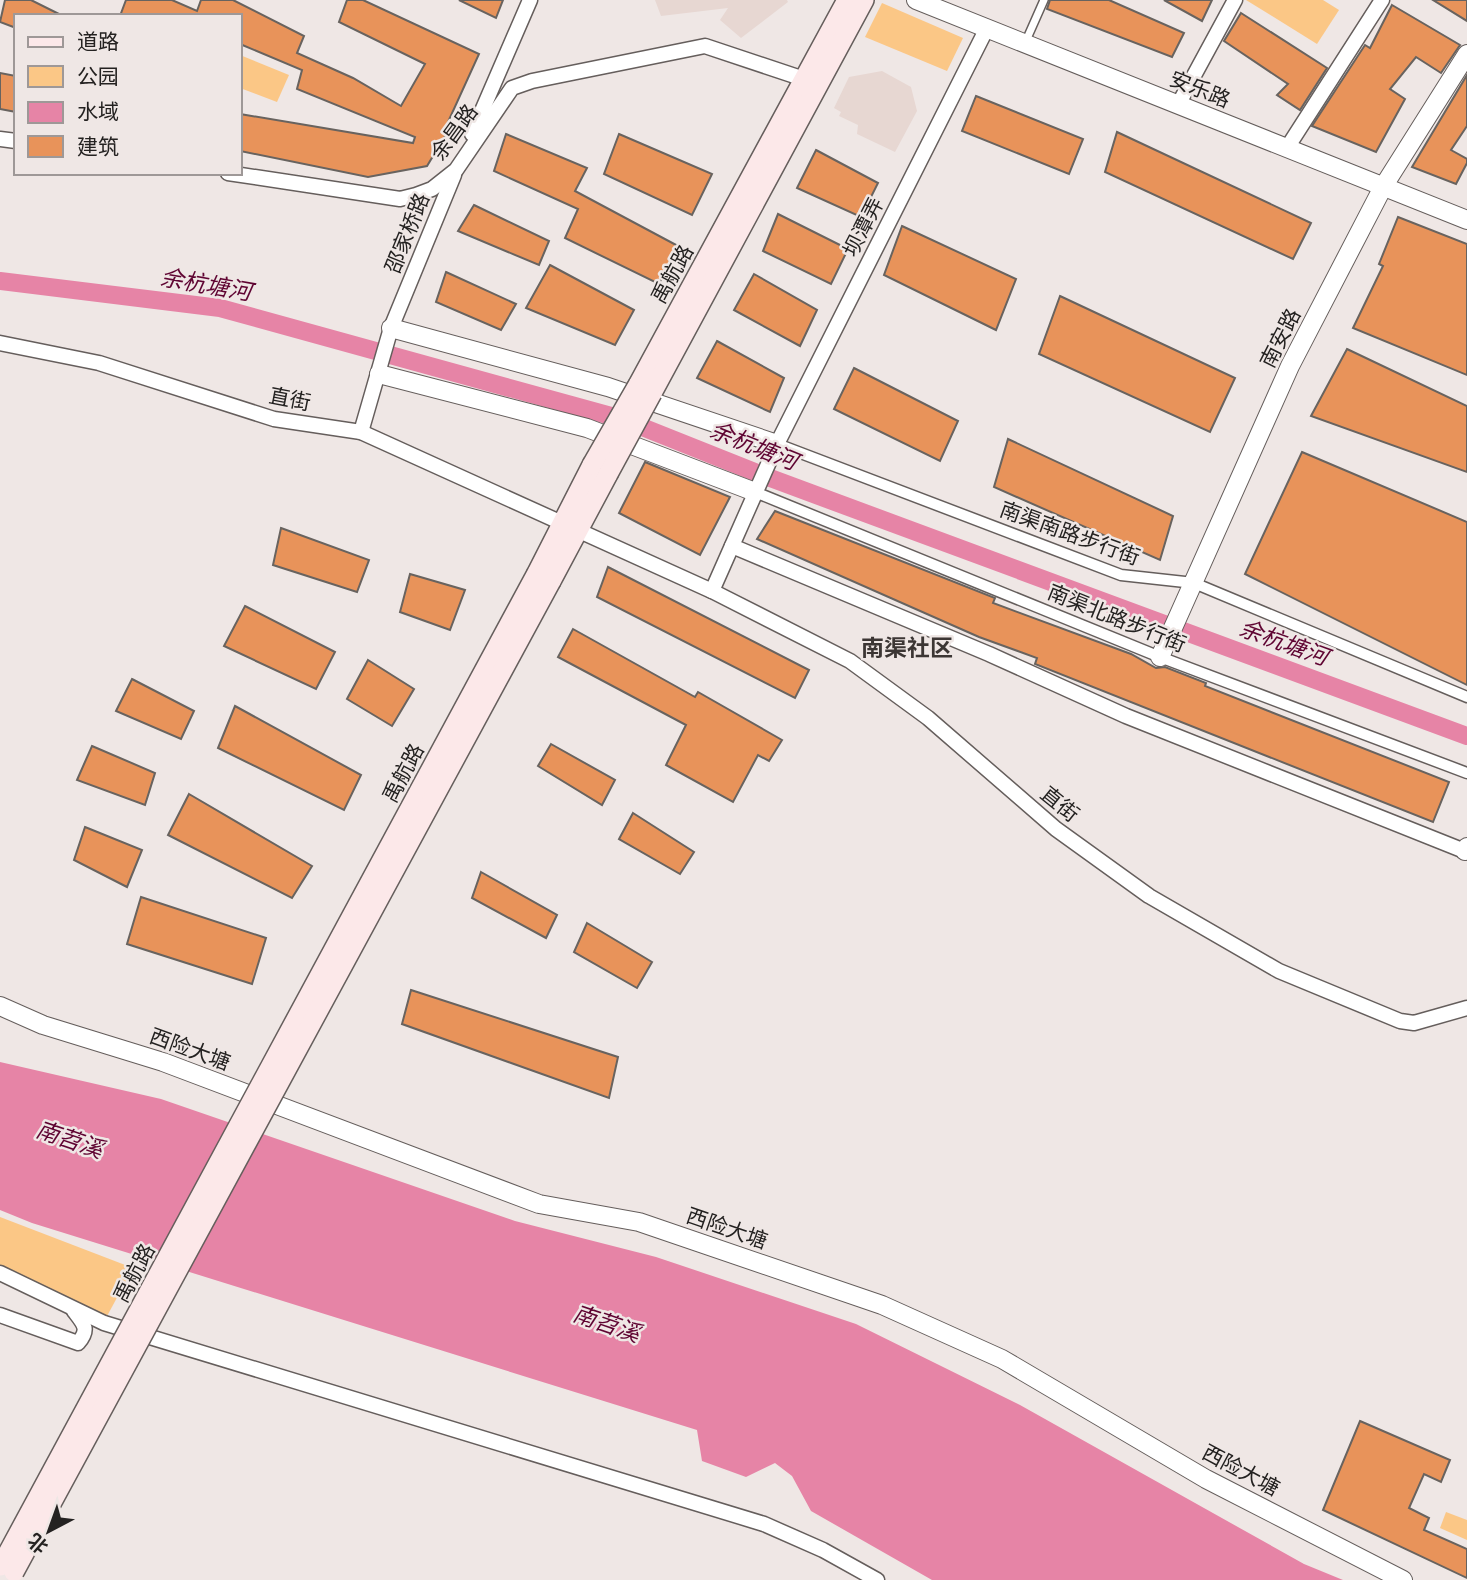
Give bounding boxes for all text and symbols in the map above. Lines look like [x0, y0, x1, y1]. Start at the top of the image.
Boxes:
legend [14, 14, 242, 175]
text: 道路 [77, 28, 119, 55]
text: 公园 [77, 63, 119, 90]
street label: 安乐路 [1166, 65, 1234, 113]
text: 水域 [77, 98, 119, 125]
street label: 余昌路 [425, 99, 483, 165]
text: 建筑 [77, 133, 119, 160]
street label: 邵家桥路 [379, 189, 435, 277]
street label: 坝潭弄 [837, 193, 889, 261]
street label: 禹航路 [645, 240, 699, 308]
water label: 余杭塘河 [158, 262, 258, 307]
street label: 南安路 [1254, 304, 1306, 372]
street label: 直街 [267, 382, 313, 416]
water label: 余杭塘河 [706, 414, 806, 477]
street label: 南渠南路步行街 [996, 495, 1144, 571]
street label: 南渠北路步行街 [1044, 578, 1190, 658]
water label: 余杭塘河 [1236, 613, 1336, 673]
district label: 南渠社区 [861, 633, 953, 662]
street label: 禹航路 [376, 739, 430, 807]
street label: 直街 [1035, 780, 1085, 828]
street label: 西险大塘 [146, 1022, 234, 1076]
water label: 南苕溪 [33, 1114, 110, 1165]
street label: 西险大塘 [683, 1202, 771, 1254]
street label: 禹航路 [107, 1239, 161, 1307]
water label: 南苕溪 [570, 1298, 647, 1349]
street label: 西险大塘 [1198, 1438, 1284, 1502]
north arrow [14, 1496, 84, 1566]
text: 北 [23, 1529, 53, 1559]

